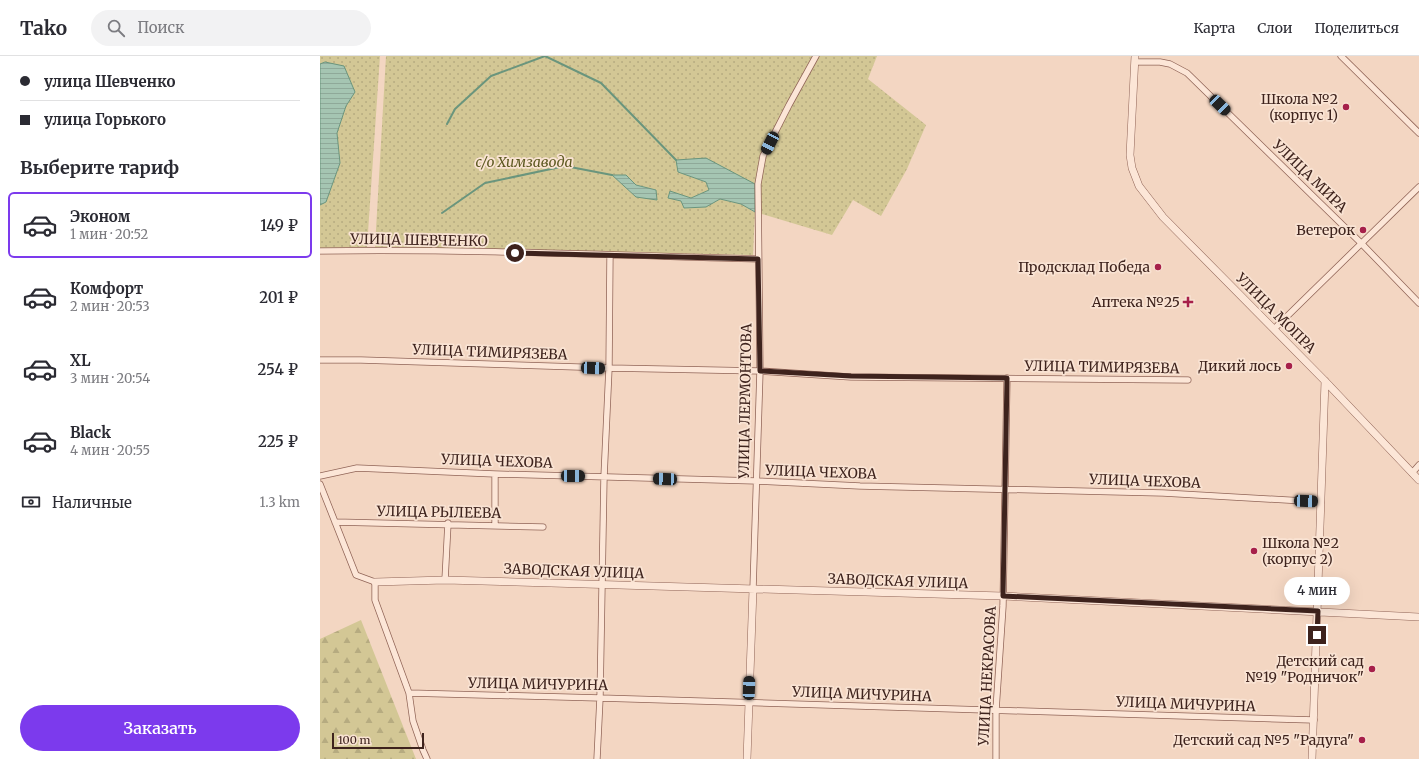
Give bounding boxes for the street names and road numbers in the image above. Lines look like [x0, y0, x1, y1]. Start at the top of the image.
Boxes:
street label: УЛИЦА МИРА [1268, 135, 1351, 216]
street label: УЛИЦА ШЕВЧЕНКО [349, 230, 488, 250]
street label: УЛИЦА МОПРА [1231, 268, 1320, 357]
street label: УЛИЦА ЛЕРМОНТОВА [735, 323, 755, 480]
street label: УЛИЦА ТИМИРЯЗЕВА [411, 340, 568, 364]
street label: УЛИЦА ТИМИРЯЗЕВА [1023, 357, 1180, 377]
street label: УЛИЦА ЧЕХОВА [440, 450, 553, 472]
street label: УЛИЦА ЧЕХОВА [764, 461, 877, 483]
street label: УЛИЦА ЧЕХОВА [1088, 470, 1201, 492]
street label: УЛИЦА РЫЛЕЕВА [376, 502, 501, 522]
street label: ЗАВОДСКАЯ УЛИЦА [503, 560, 645, 582]
street label: ЗАВОДСКАЯ УЛИЦА [827, 570, 969, 592]
street label: УЛИЦА НЕКРАСОВА [974, 606, 1000, 747]
street label: УЛИЦА МИЧУРИНА [467, 674, 608, 694]
street label: УЛИЦА МИЧУРИНА [791, 683, 932, 705]
street label: УЛИЦА МИЧУРИНА [1115, 693, 1256, 715]

